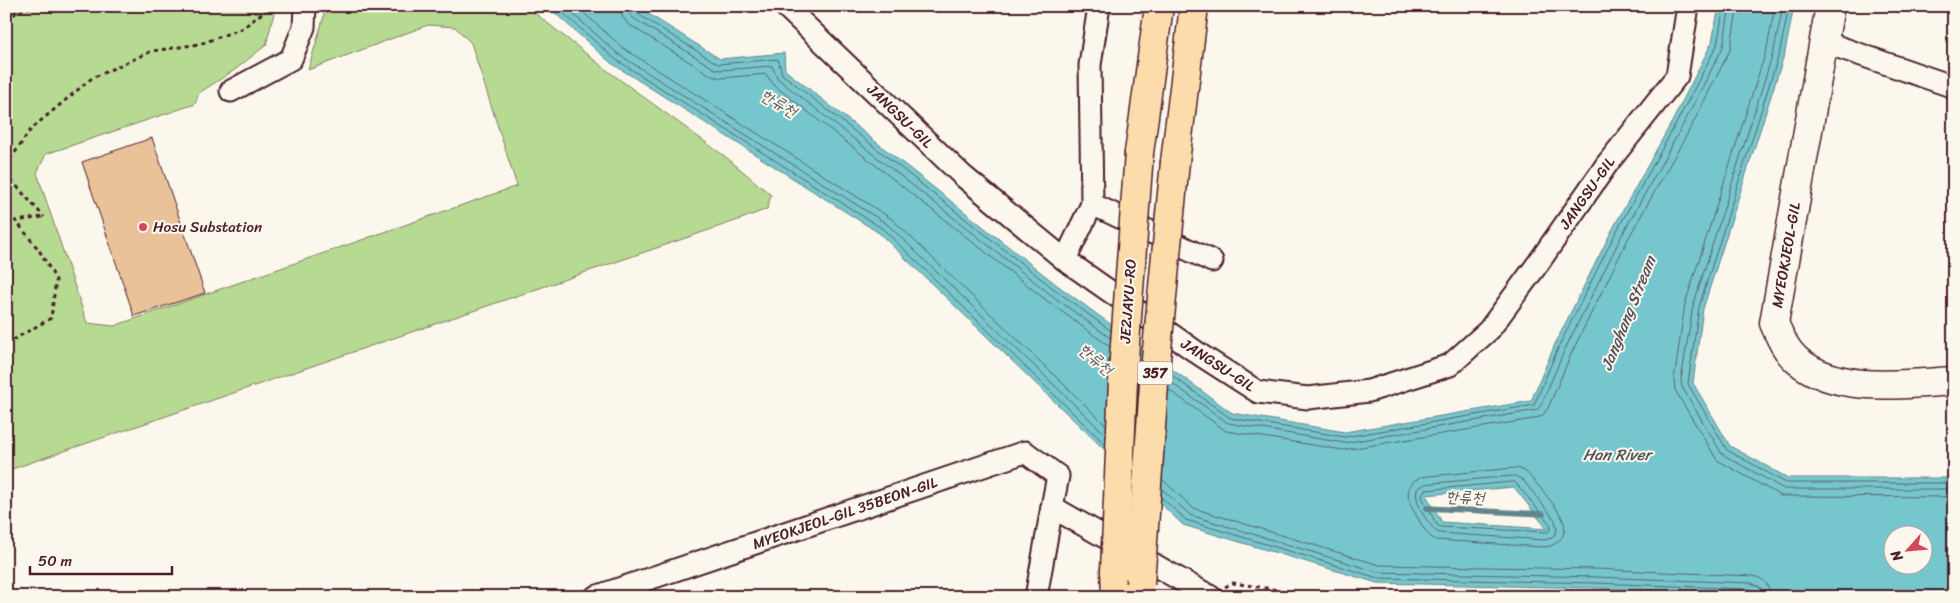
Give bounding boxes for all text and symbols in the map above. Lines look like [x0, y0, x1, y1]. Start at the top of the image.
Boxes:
street label: JANGSU-GIL [860, 77, 939, 155]
water label: 한류천 [755, 81, 805, 126]
street label: JANGSU-GIL [1552, 151, 1622, 236]
street label: MYEOKJEOL-GIL [1764, 200, 1808, 310]
place label: Hosu Substation [153, 214, 262, 240]
marker: Hosu Substation [137, 221, 149, 233]
water label: Janghang Stream [1592, 250, 1665, 375]
street label: JE2JAYU-RO [1112, 258, 1144, 345]
street label: JANGSU-GIL [1175, 331, 1260, 399]
water label: 한류천 [1072, 335, 1122, 384]
road number: 357 [1138, 362, 1172, 384]
water label: Han River [1583, 440, 1653, 469]
street label: MYEOKJEOL-GIL 35BEON-GIL [749, 469, 941, 557]
water label: 한류천 [1445, 482, 1487, 513]
north arrow [1882, 526, 1932, 576]
scale bar [30, 543, 172, 575]
text: N [1883, 545, 1911, 567]
text: 50 m [38, 548, 73, 574]

